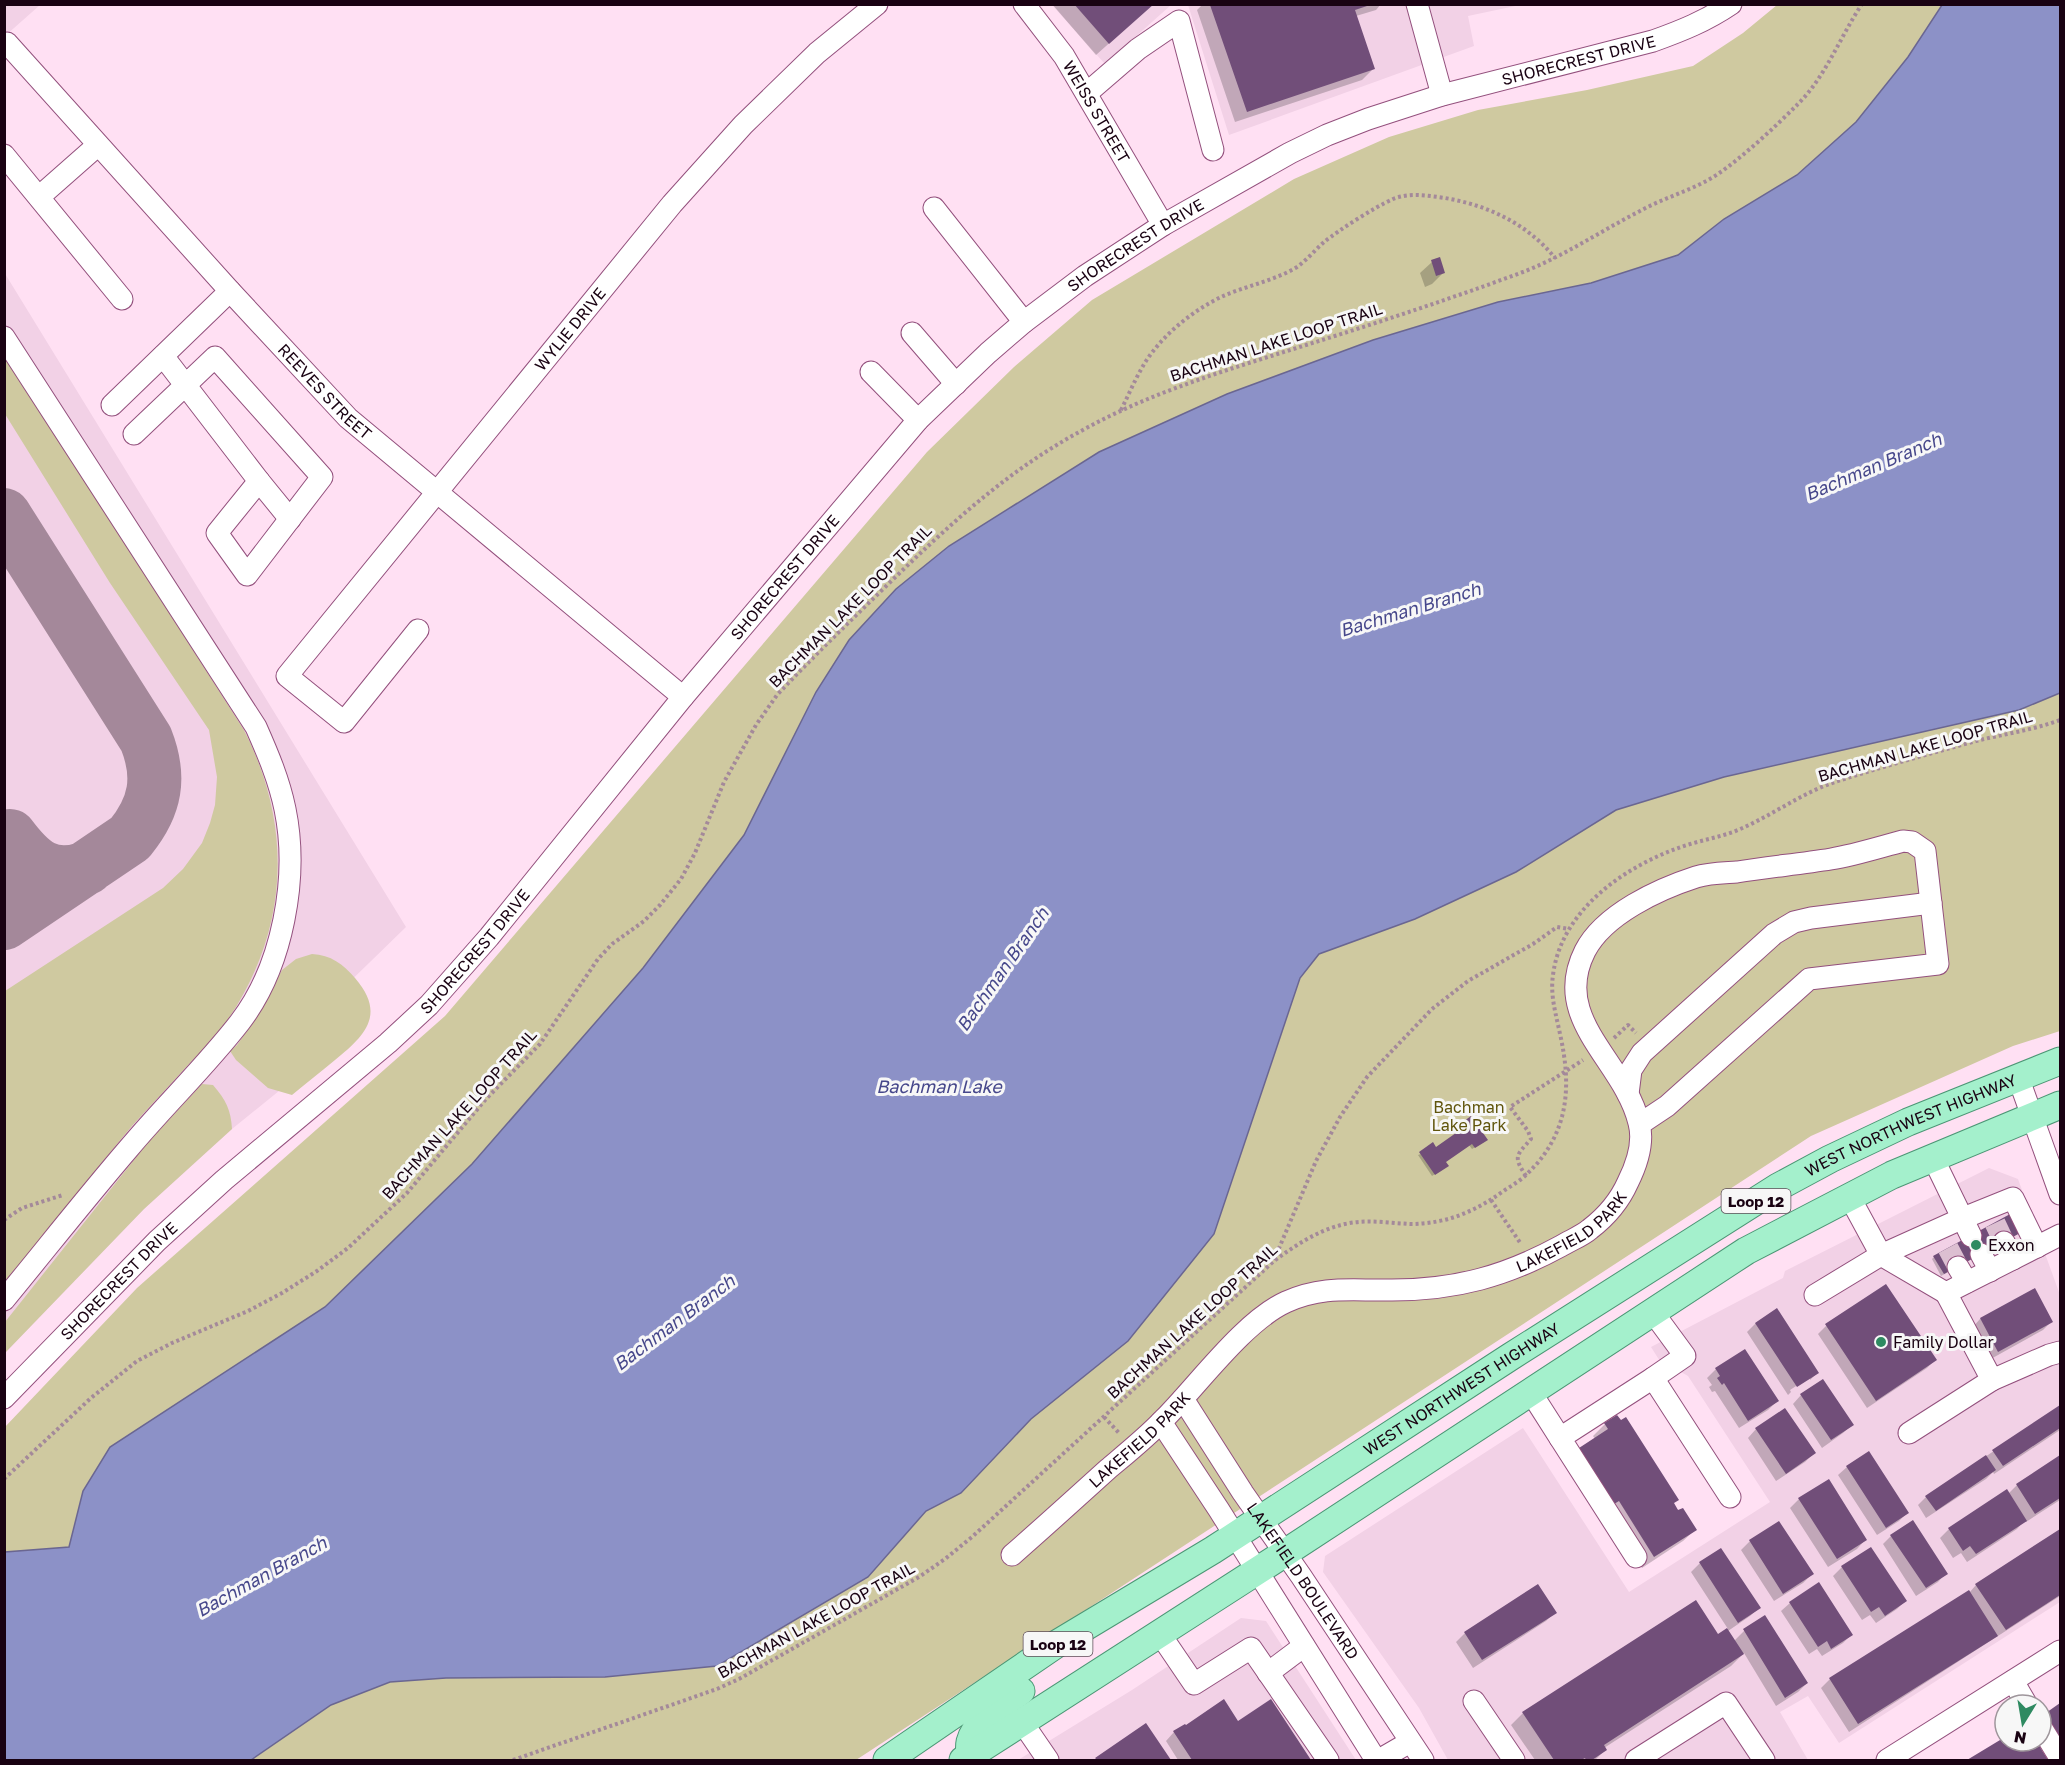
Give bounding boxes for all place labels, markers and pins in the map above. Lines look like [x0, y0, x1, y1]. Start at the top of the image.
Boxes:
place label: Exxon [1988, 1235, 2035, 1255]
marker: Exxon [1969, 1238, 1983, 1252]
place label: Family Dollar [1893, 1332, 1994, 1352]
marker: Family Dollar [1874, 1335, 1888, 1349]

